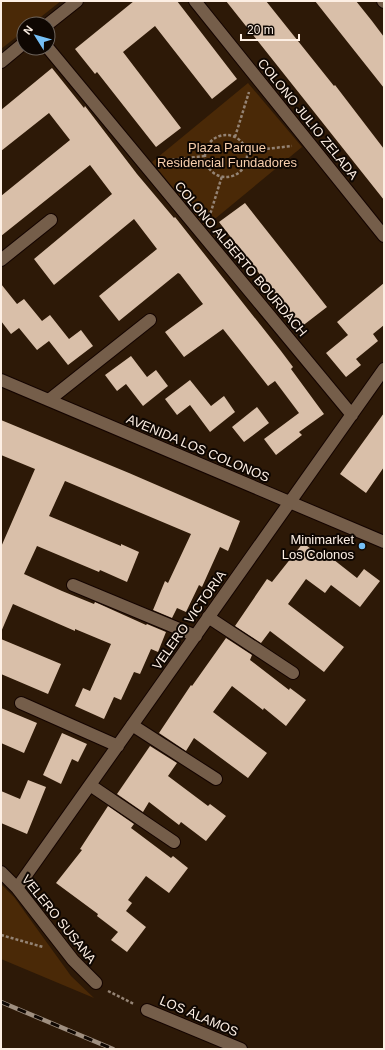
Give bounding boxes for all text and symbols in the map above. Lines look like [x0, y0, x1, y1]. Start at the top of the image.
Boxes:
north arrow [16, 16, 56, 56]
scale bar [241, 16, 299, 42]
text: N [21, 23, 35, 37]
text: 20 m [247, 23, 274, 37]
street label: COLONO JULIO ZELADA [255, 56, 362, 183]
park label: Plaza Parque Residencial Fundadores [157, 140, 298, 170]
street label: COLONO ALBERTO BOURDACH [172, 179, 310, 339]
street label: AVENIDA LOS COLONOS [124, 411, 272, 485]
place label: Minimarket Los Colonos [282, 532, 354, 562]
marker: Minimarket Los Colonos [357, 541, 367, 551]
street label: VELERO VICTORIA [149, 567, 229, 672]
street label: VELERO SUSANA [19, 872, 100, 967]
street label: LOS ÁLAMOS [157, 993, 241, 1039]

